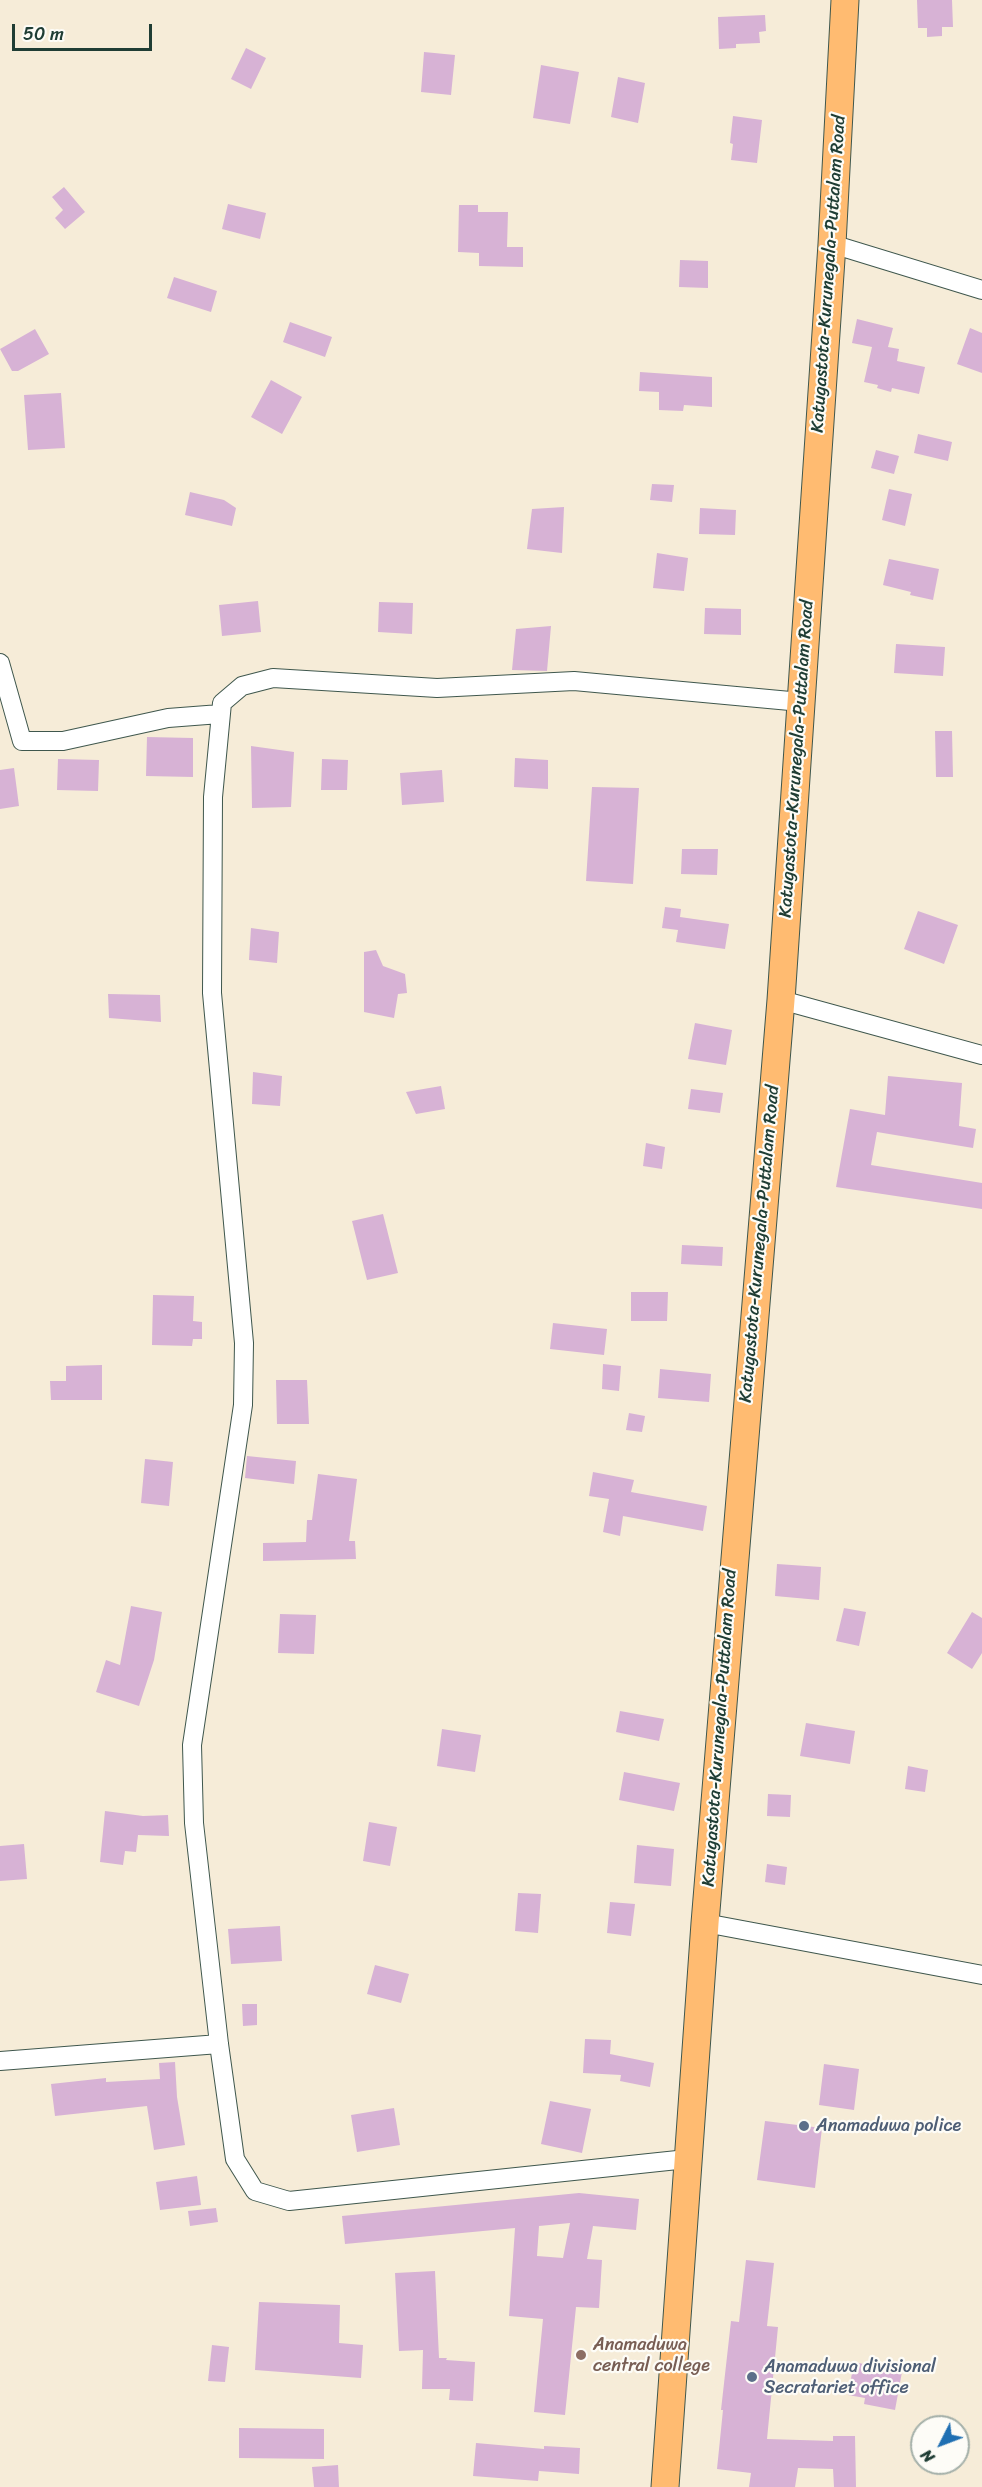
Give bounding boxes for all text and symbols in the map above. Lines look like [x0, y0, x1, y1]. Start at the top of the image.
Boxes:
scale bar [15, 12, 154, 50]
text: 50 m [23, 18, 64, 50]
street label: Katugastota-Kurunegala-Puttalam Road [807, 115, 851, 433]
street label: Katugastota-Kurunegala-Puttalam Road [775, 600, 819, 918]
street label: Katugastota-Kurunegala-Puttalam Road [735, 1085, 785, 1403]
street label: Katugastota-Kurunegala-Puttalam Road [698, 1569, 742, 1887]
place label: Anamaduwa police [816, 2115, 961, 2137]
marker: Anamaduwa police [797, 2119, 811, 2133]
place label: Anamaduwa central college [593, 2334, 710, 2376]
marker: Anamaduwa central college [574, 2348, 588, 2362]
place label: Anamaduwa divisional Secratariet office [764, 2356, 936, 2398]
marker: Anamaduwa divisional Secratariet office [745, 2370, 759, 2384]
north arrow [910, 2415, 970, 2475]
text: N [913, 2442, 942, 2470]

